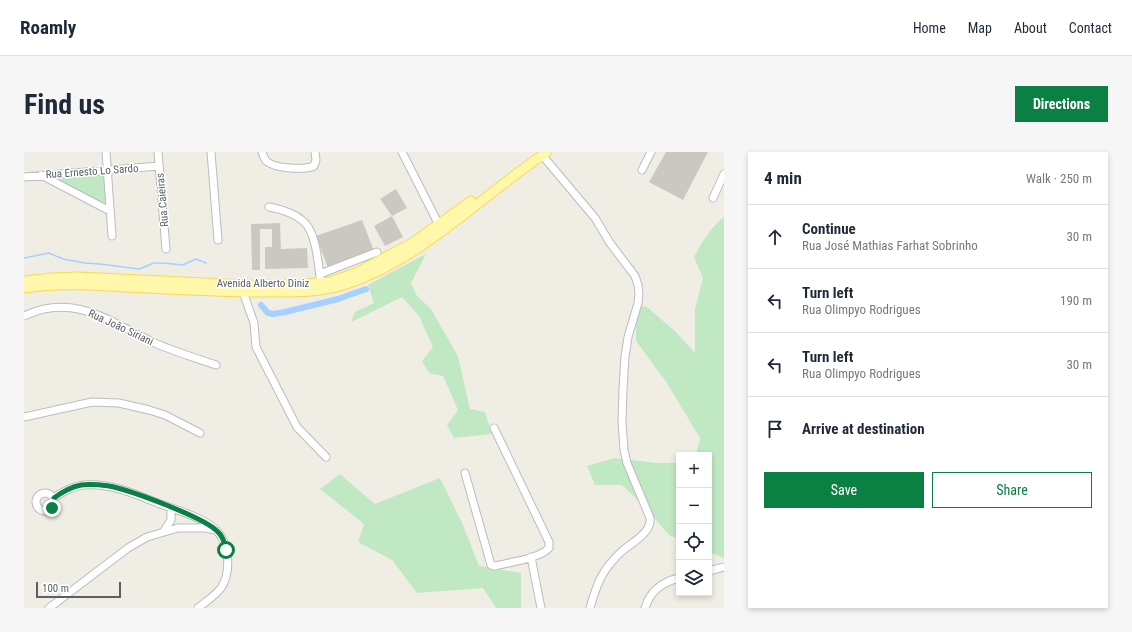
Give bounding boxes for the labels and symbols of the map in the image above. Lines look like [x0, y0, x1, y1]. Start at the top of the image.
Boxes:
street label: Rua Ernesto Lo Sardo [45, 162, 139, 181]
street label: Rua Caieiras [154, 172, 171, 227]
street label: Avenida Alberto Diniz [217, 277, 310, 290]
street label: Rua João Siriani [86, 307, 155, 348]
route end [43, 499, 61, 517]
route start [217, 541, 235, 559]
scale bar [36, 580, 121, 599]

